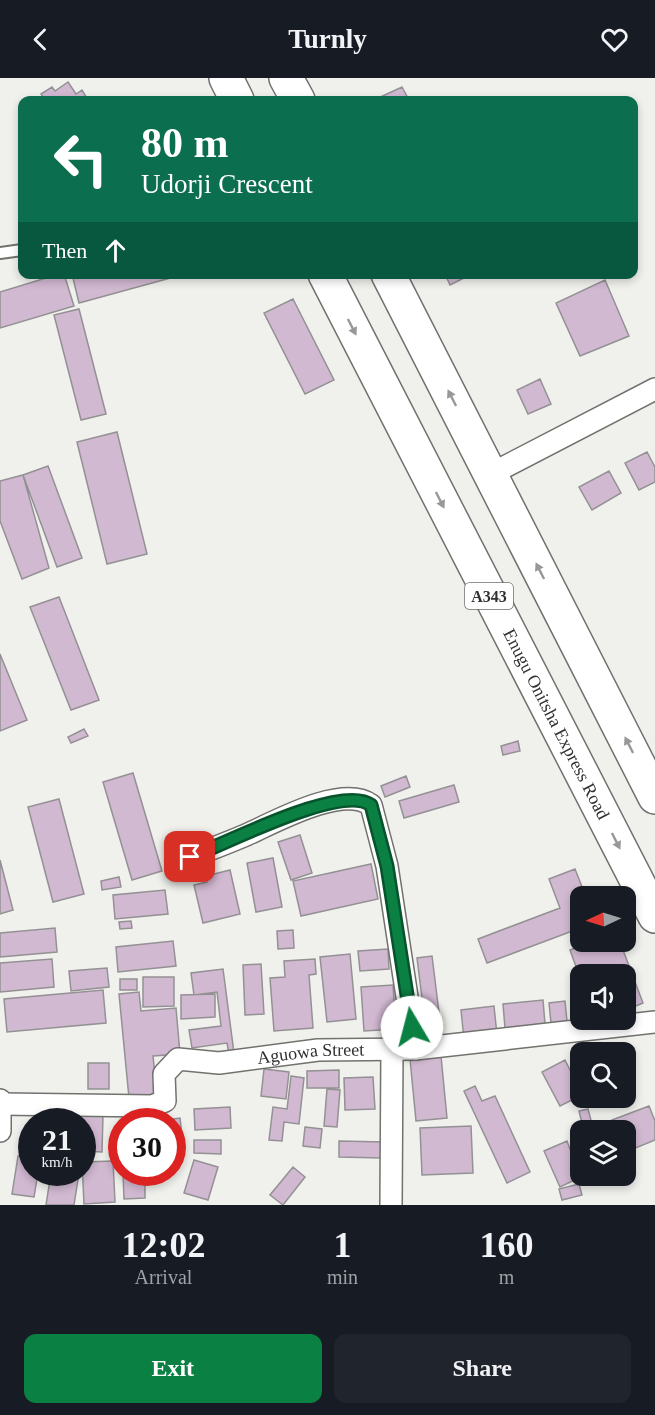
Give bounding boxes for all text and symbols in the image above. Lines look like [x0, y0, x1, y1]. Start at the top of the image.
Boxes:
icon: back [24, 23, 57, 56]
icon: heart [598, 23, 631, 56]
text: Turnly [288, 24, 367, 54]
icon: left [42, 120, 120, 198]
text: 80 m [141, 120, 229, 166]
text: Udorji Crescent [141, 169, 313, 199]
icon: ahead [99, 234, 132, 267]
text: Then [42, 238, 87, 263]
one-way arrow [347, 318, 356, 335]
one-way arrow [447, 389, 456, 406]
one-way arrow [435, 492, 445, 509]
one-way arrow [536, 563, 545, 580]
road number: A343 [465, 583, 513, 609]
street label: Enugu Onitsha Express Road [499, 625, 614, 823]
one-way arrow [624, 737, 633, 754]
pin [164, 831, 215, 882]
one-way arrow [612, 833, 621, 850]
icon: arrive [173, 840, 206, 873]
north arrow [570, 886, 636, 952]
map controls [570, 886, 636, 1186]
button: sound [570, 964, 636, 1030]
position arrow [380, 995, 444, 1059]
street label: Aguowa Street [256, 1040, 364, 1068]
button: search [570, 1042, 636, 1108]
speed limit sign: 30 [108, 1108, 186, 1186]
button: layers [570, 1120, 636, 1186]
text: 21 [42, 1123, 72, 1156]
text: km/h [42, 1154, 72, 1170]
text: 12:02 [121, 1225, 205, 1265]
text: 1 [334, 1225, 352, 1265]
text: 160 [480, 1225, 534, 1265]
text: Arrival [135, 1266, 192, 1288]
text: min [327, 1266, 358, 1288]
text: m [499, 1266, 514, 1288]
button: Exit [24, 1334, 322, 1403]
button: Share [334, 1334, 631, 1403]

